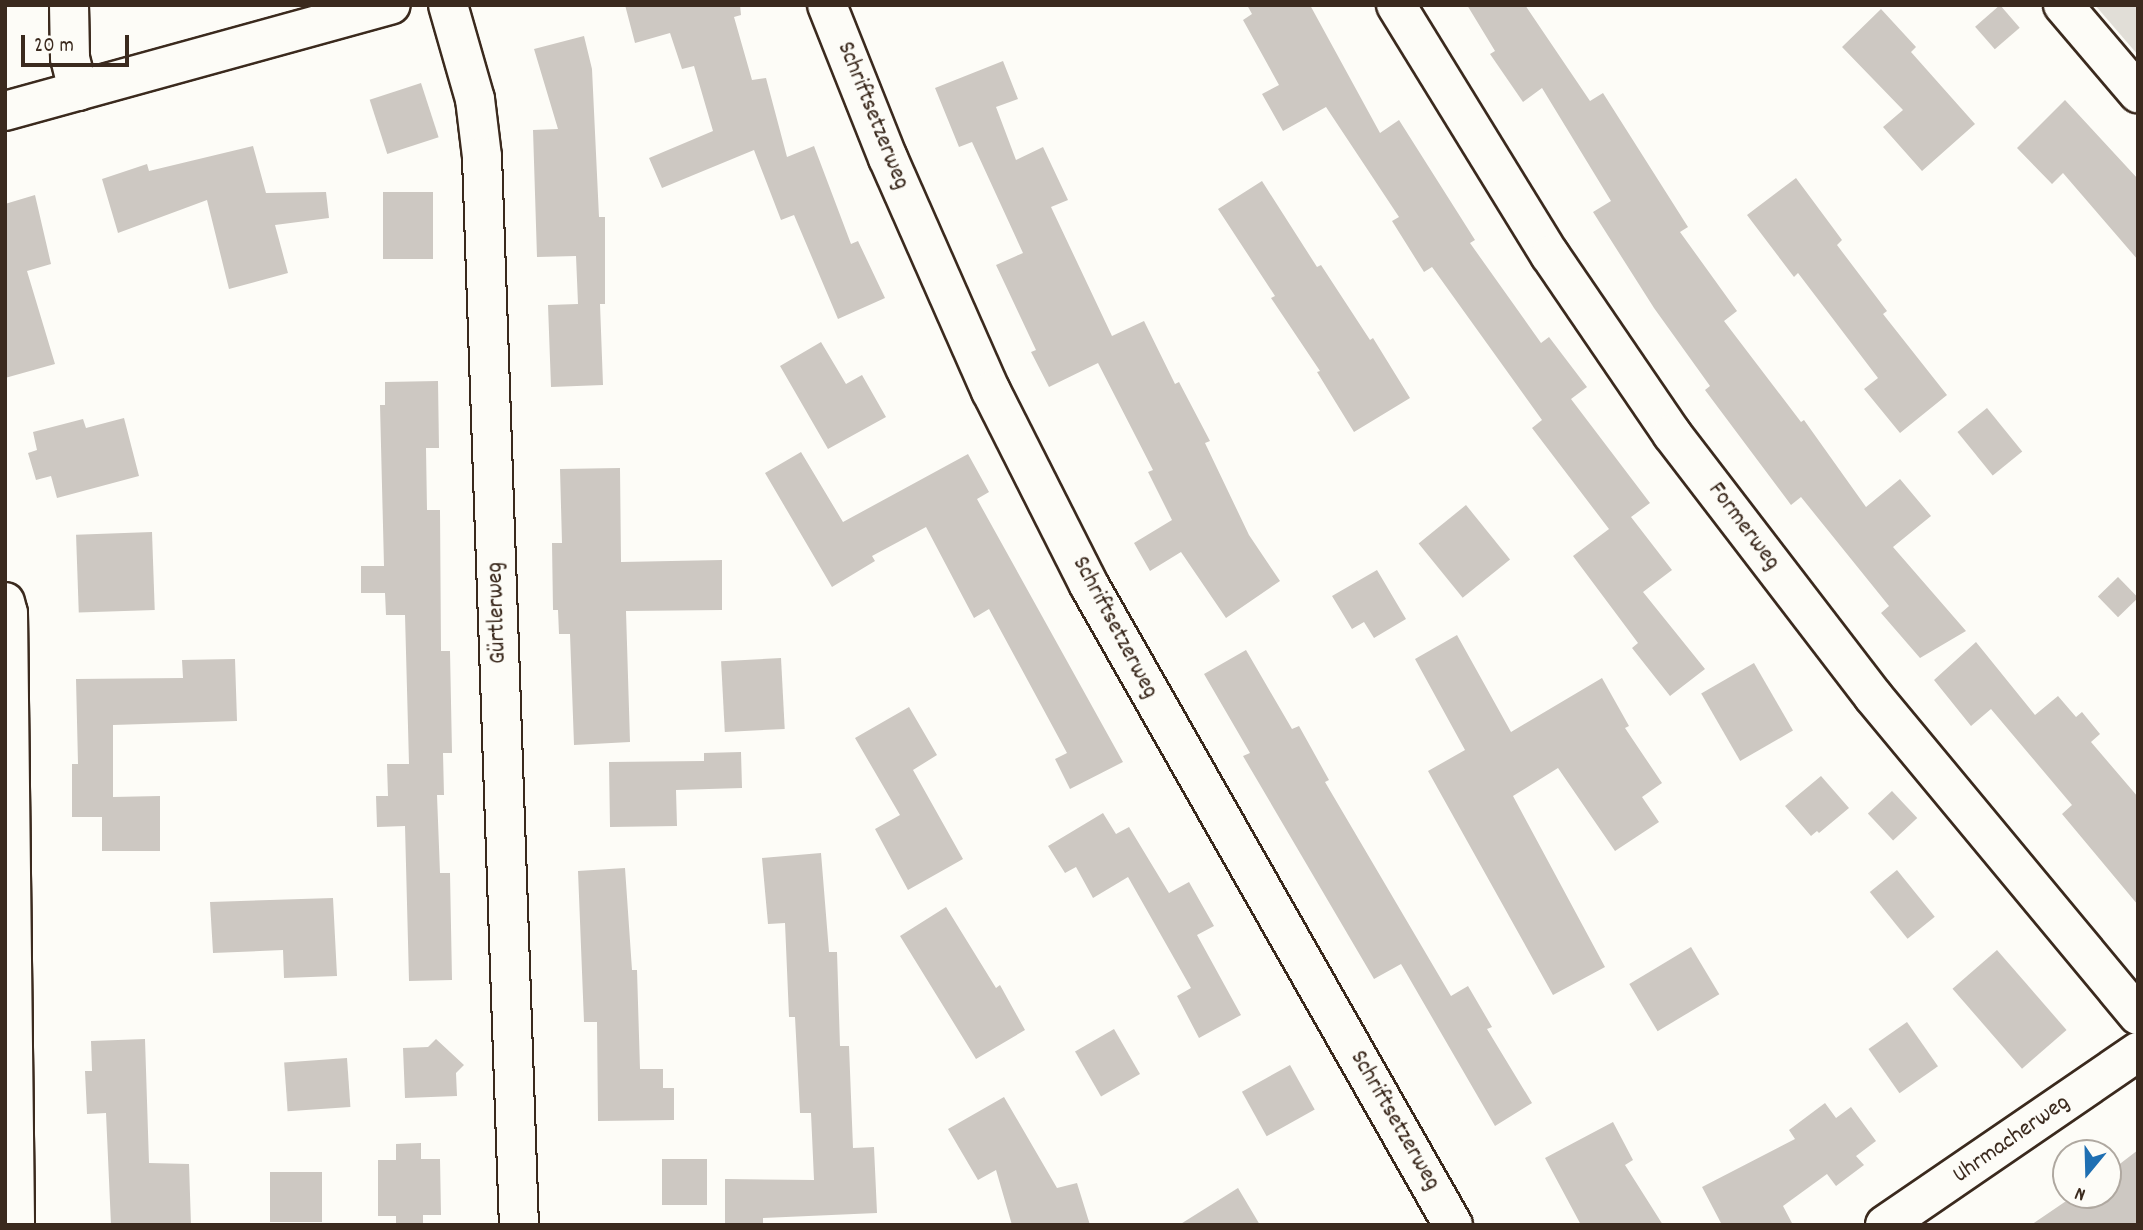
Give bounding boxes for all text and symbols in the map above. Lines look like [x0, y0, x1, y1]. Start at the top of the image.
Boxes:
scale bar [24, 21, 133, 65]
text: 20 m [34, 32, 74, 62]
street label: Schriftsetzerweg [829, 38, 915, 194]
street label: Formerweg [1701, 477, 1785, 577]
street label: Schriftsetzerweg [1065, 552, 1163, 704]
street label: Gürtlerweg [482, 562, 514, 664]
street label: Schriftsetzerweg [1342, 1046, 1446, 1196]
street label: Uhrmacherweg [1948, 1089, 2076, 1191]
north arrow [2052, 1139, 2122, 1209]
text: N [2072, 1178, 2089, 1207]

